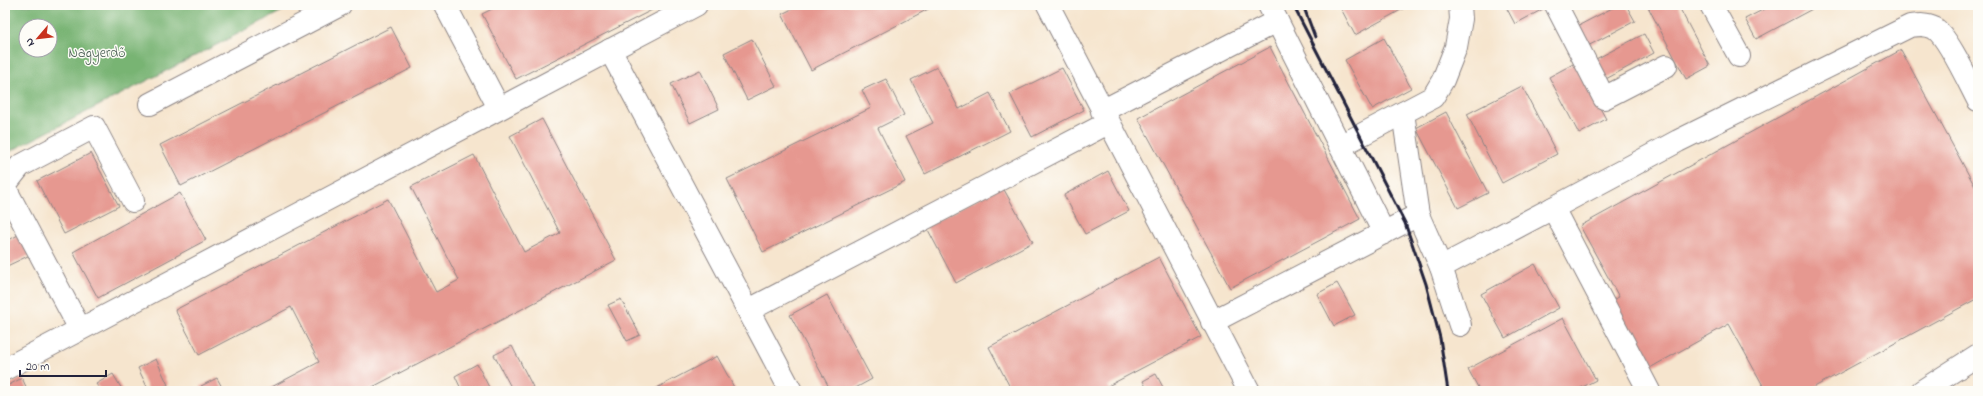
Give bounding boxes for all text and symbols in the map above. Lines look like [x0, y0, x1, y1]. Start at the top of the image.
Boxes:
north arrow [18, 18, 58, 58]
text: N [21, 35, 39, 49]
park label: Nagyerdő [69, 43, 125, 65]
scale bar [20, 352, 106, 378]
text: 20 m [26, 358, 49, 376]

